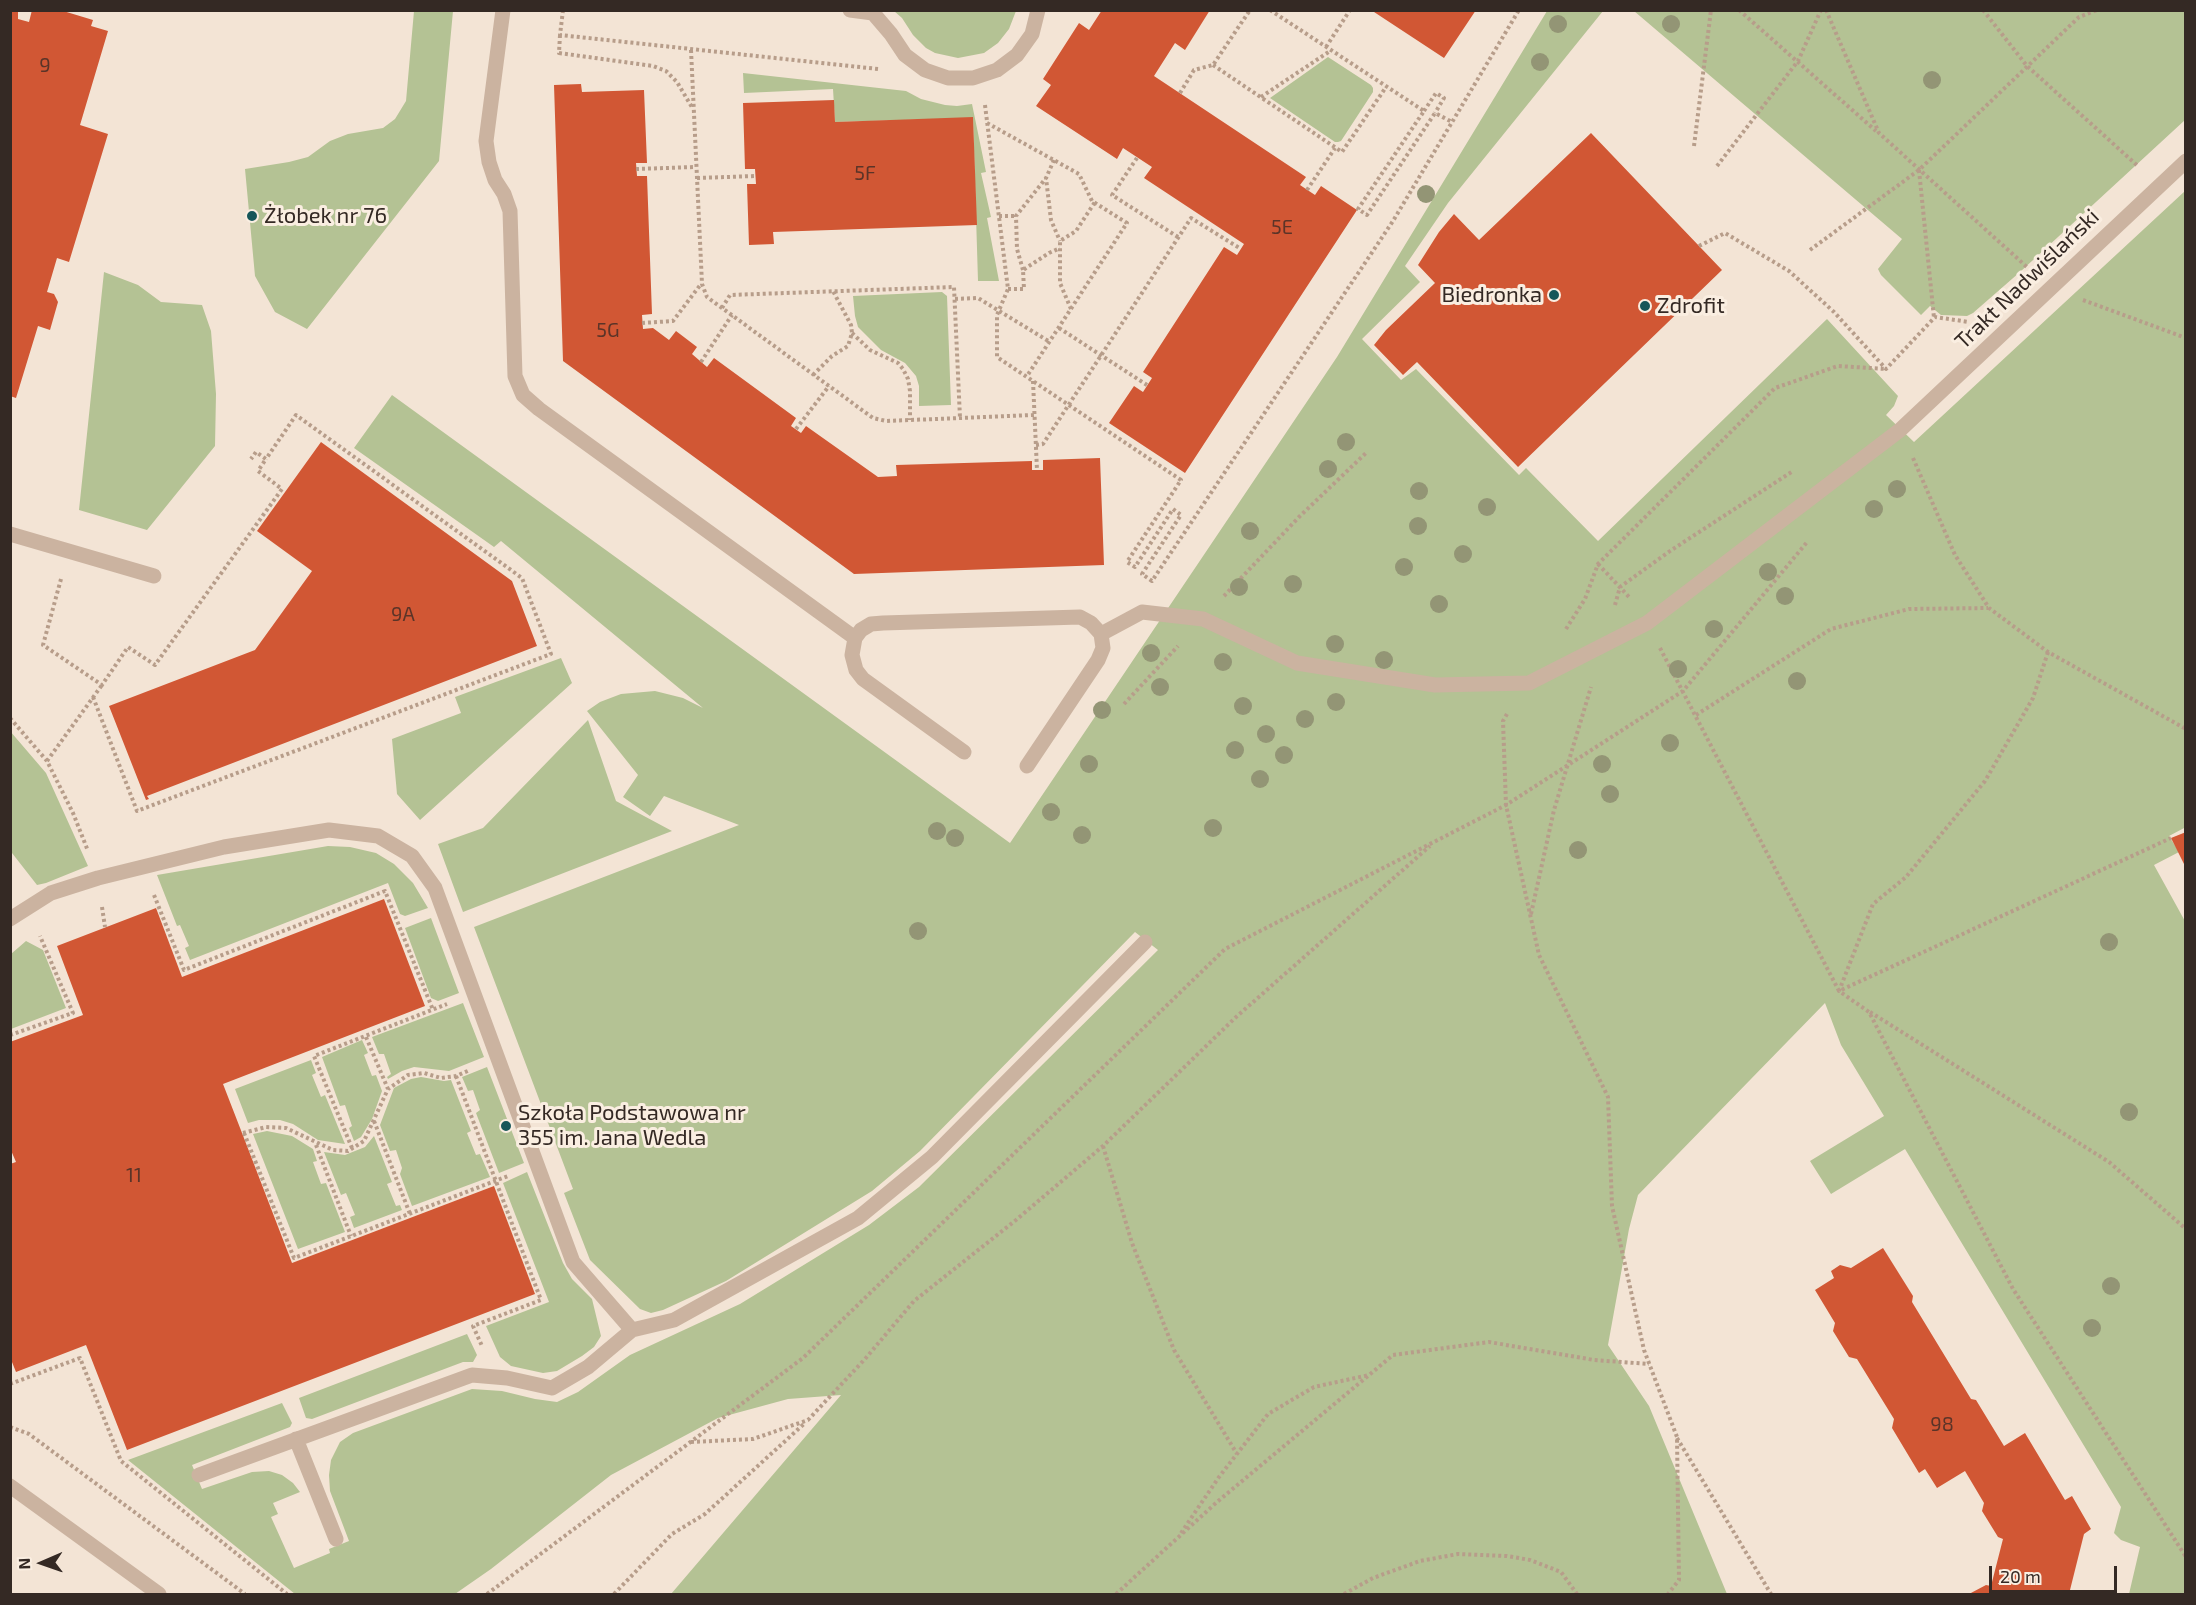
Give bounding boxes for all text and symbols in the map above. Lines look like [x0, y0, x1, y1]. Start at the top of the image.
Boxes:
house number: 9 [39, 53, 51, 77]
house number: 5F [854, 161, 876, 185]
place label: Żłobek nr 76 [264, 203, 387, 229]
street label: Trakt Nadwiślański [1949, 203, 2105, 355]
marker: Żłobek nr 76 [245, 209, 259, 223]
house number: 5E [1271, 215, 1293, 239]
place label: Biedronka [1441, 282, 1542, 308]
marker: Biedronka [1547, 288, 1561, 302]
place label: Zdrofit [1657, 293, 1725, 319]
marker: Zdrofit [1638, 299, 1652, 313]
house number: 5G [596, 318, 620, 342]
house number: 9A [391, 602, 415, 626]
place label: Szkoła Podstawowa nr 355 im. Jana Wedla [518, 1100, 746, 1152]
marker: Szkoła Podstawowa nr 355 im. Jana Wedla [499, 1119, 513, 1133]
house number: 11 [126, 1163, 142, 1187]
house number: 98 [1930, 1412, 1954, 1436]
north arrow [12, 1533, 72, 1593]
scale bar [1992, 1554, 2120, 1592]
text: N [14, 1558, 33, 1570]
text: 20 m [2000, 1565, 2041, 1587]

